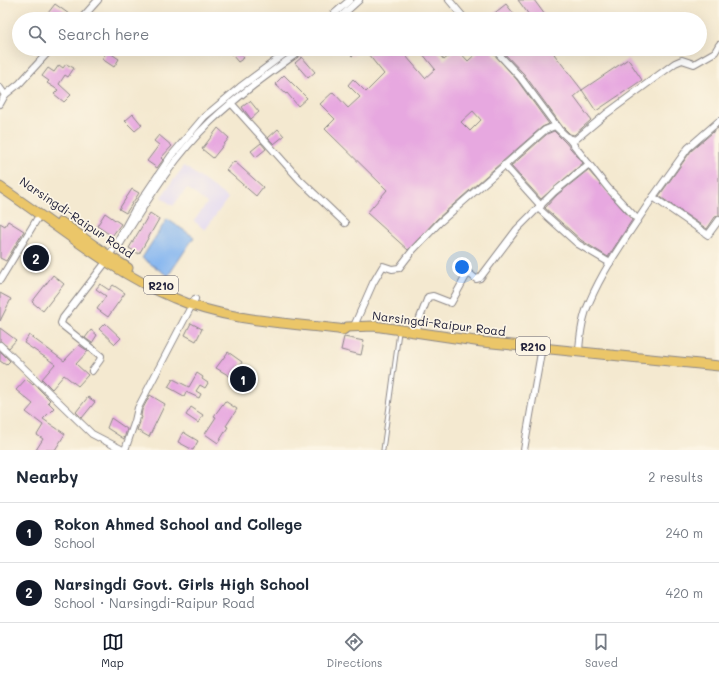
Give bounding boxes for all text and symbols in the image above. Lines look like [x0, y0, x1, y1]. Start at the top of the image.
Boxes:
search box [12, 12, 707, 56]
icon: search [26, 23, 48, 45]
text: Search here [58, 24, 149, 44]
street label: Narsingdi-Raipur Road [17, 173, 137, 261]
pin: 2 [23, 243, 49, 273]
your location [452, 257, 472, 277]
road number: R210 [144, 276, 178, 294]
street label: Narsingdi-Raipur Road [371, 307, 507, 339]
road number: R210 [516, 337, 550, 355]
pin: 1 [230, 364, 256, 394]
text: Nearby [16, 465, 78, 487]
text: 2 results [648, 468, 703, 485]
text: Rokon Ahmed School and College [54, 514, 302, 534]
text: 1 [26, 524, 32, 541]
text: 240 m [666, 524, 703, 541]
text: School [54, 534, 95, 551]
text: Narsingdi Govt. Girls High School [54, 574, 309, 594]
text: 2 [25, 584, 33, 601]
text: 420 m [666, 584, 703, 601]
text: School · Narsingdi-Raipur Road [54, 594, 255, 611]
tab: Map [101, 631, 124, 670]
tab: Directions [326, 631, 382, 670]
tab: Saved [585, 631, 618, 670]

